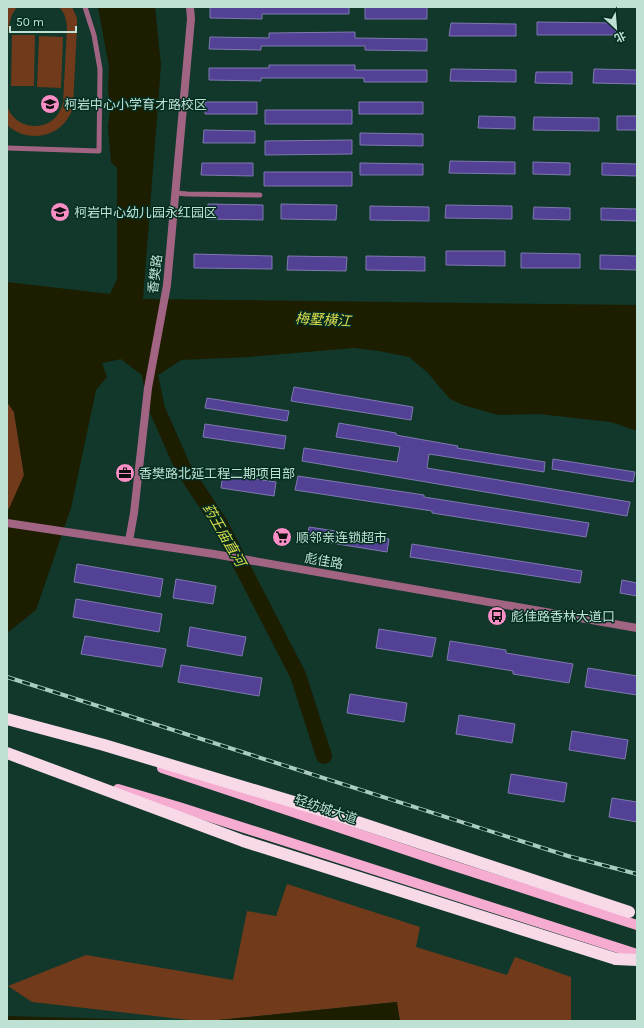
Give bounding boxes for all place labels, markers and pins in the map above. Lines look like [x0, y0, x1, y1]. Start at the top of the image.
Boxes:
school or university icon: 柯岩中心小学育才路校区 [39, 93, 61, 115]
place label: 柯岩中心小学育才路校区 [64, 97, 207, 112]
school or university icon: 柯岩中心幼儿园永红园区 [49, 201, 71, 223]
place label: 柯岩中心幼儿园永红园区 [74, 205, 217, 220]
office icon: 香樊路北延工程二期项目部 [114, 462, 136, 484]
place label: 香樊路北延工程二期项目部 [139, 466, 295, 481]
supermarket icon: 顺邻亲连锁超市 [271, 526, 293, 548]
place label: 顺邻亲连锁超市 [296, 530, 387, 545]
bus stop icon: 彪佳路香林大道口 [486, 605, 508, 627]
place label: 彪佳路香林大道口 [511, 609, 615, 624]

